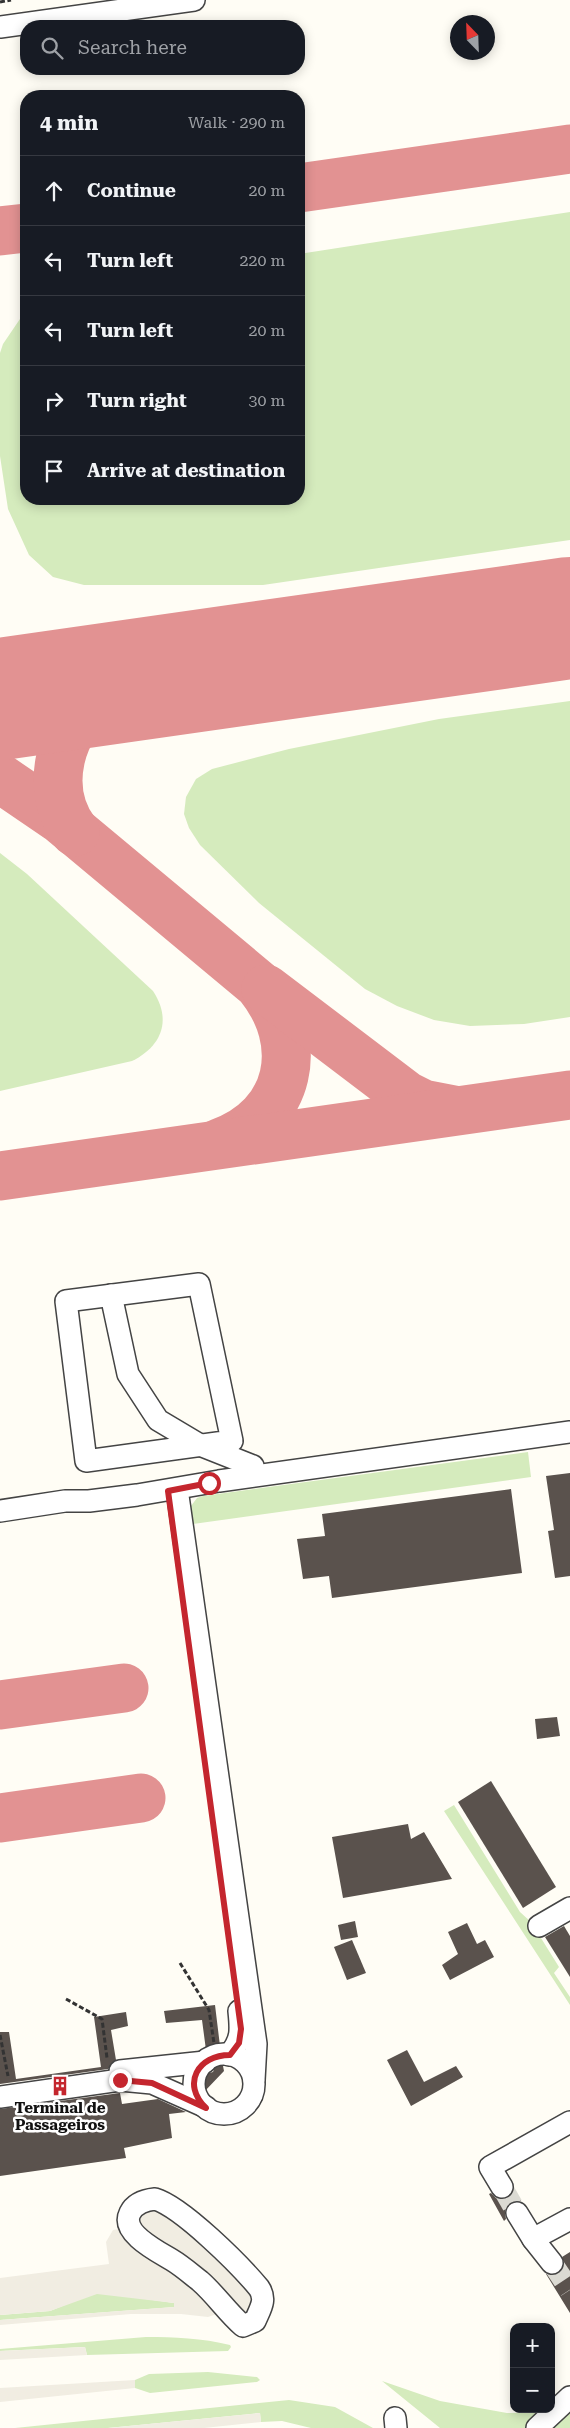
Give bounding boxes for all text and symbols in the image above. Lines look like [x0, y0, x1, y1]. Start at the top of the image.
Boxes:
north arrow [450, 15, 495, 60]
search box [20, 20, 305, 75]
icon: search [38, 34, 66, 62]
text: Search here [78, 36, 187, 59]
text: 4 min [40, 111, 98, 135]
text: Walk · 290 m [188, 113, 285, 132]
icon: ahead [40, 177, 68, 205]
text: Continue [87, 179, 176, 202]
text: 20 m [248, 181, 285, 200]
icon: left [40, 247, 68, 275]
text: Turn left [87, 249, 173, 272]
text: 220 m [239, 251, 285, 270]
icon: left [40, 317, 68, 345]
text: Turn left [87, 319, 173, 342]
text: 20 m [248, 321, 285, 340]
icon: right [40, 387, 68, 415]
text: Turn right [87, 389, 187, 412]
text: 30 m [248, 391, 285, 410]
icon: arrive [40, 457, 68, 485]
text: Arrive at destination [87, 459, 285, 482]
route start [198, 1472, 221, 1495]
route end [109, 2069, 132, 2092]
building icon: Terminal de Passageiros [49, 2075, 71, 2097]
place label: Terminal de Passageiros [14, 2099, 106, 2134]
map controls [510, 2323, 555, 2413]
button: + [510, 2323, 555, 2368]
button: − [510, 2368, 555, 2413]

